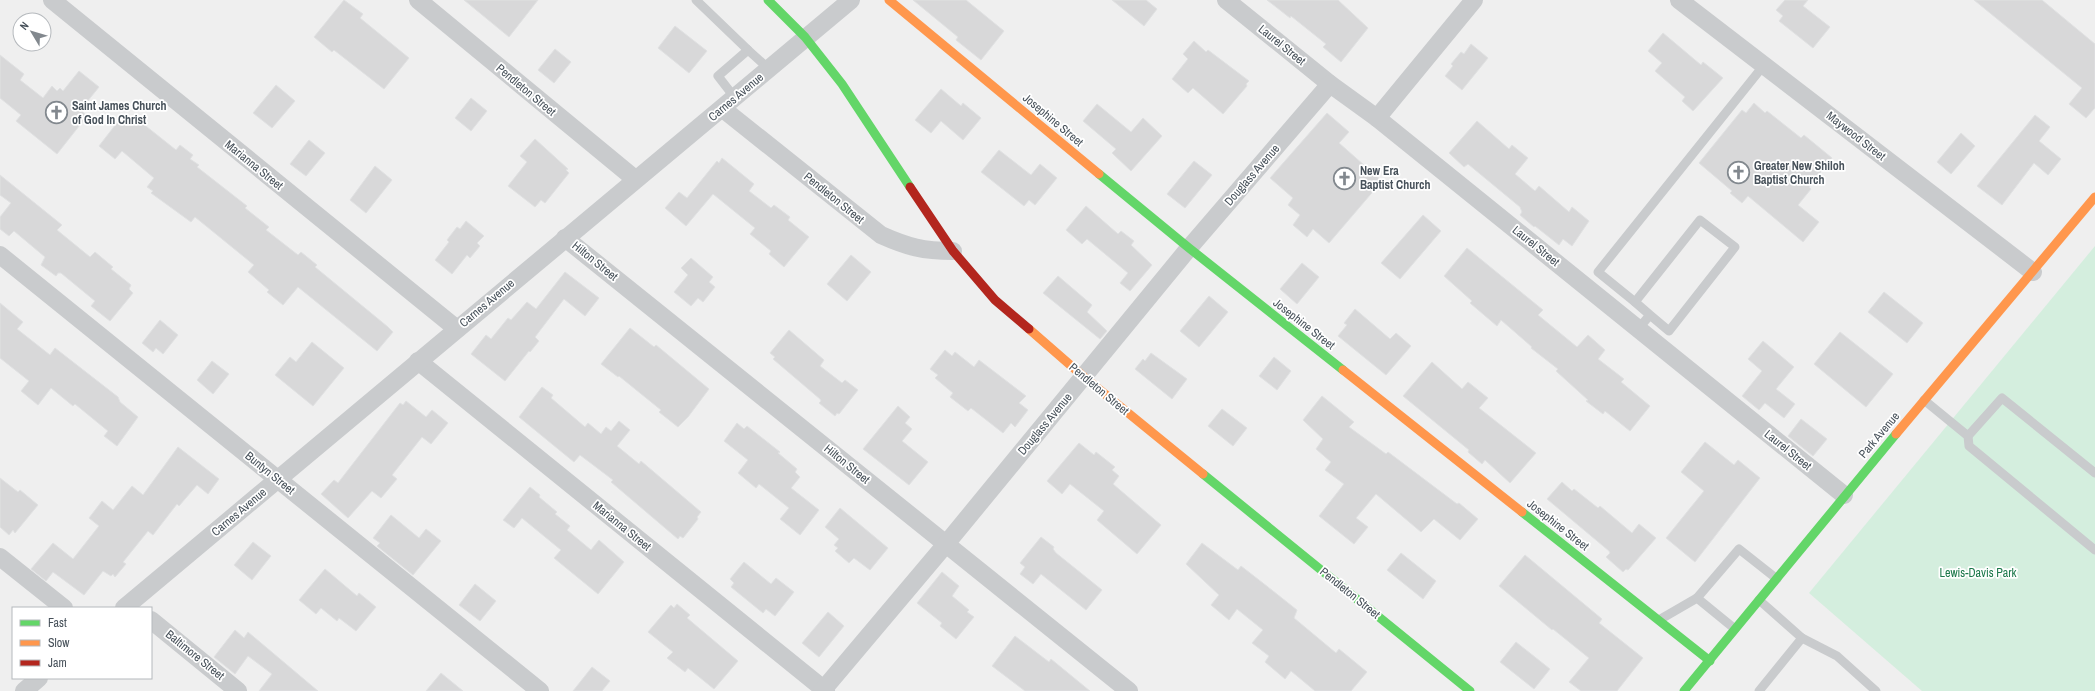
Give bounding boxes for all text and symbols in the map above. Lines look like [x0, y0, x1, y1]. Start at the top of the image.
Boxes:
north arrow [12, 12, 52, 52]
text: N [17, 19, 32, 33]
street label: Laurel Street [1255, 21, 1309, 69]
street label: Pendleton Street [493, 60, 559, 120]
street label: Carnes Avenue [705, 69, 767, 125]
street label: Josephine Street [1019, 90, 1087, 150]
place label: Saint James Church of God In Christ [72, 98, 167, 128]
church icon: Saint James Church of God In Christ [43, 100, 69, 126]
street label: Maywood Street [1823, 108, 1889, 164]
street label: Marianna Street [222, 137, 287, 194]
street label: Douglass Avenue [1221, 141, 1283, 209]
place label: Greater New Shiloh Baptist Church [1754, 158, 1845, 188]
church icon: Greater New Shiloh Baptist Church [1725, 160, 1751, 186]
place label: New Era Baptist Church [1360, 163, 1431, 193]
church icon: New Era Baptist Church [1332, 165, 1358, 191]
street label: Pendleton Street [800, 169, 868, 227]
street label: Laurel Street [1509, 222, 1563, 270]
street label: Hilton Street [569, 238, 621, 285]
street label: Carnes Avenue [456, 275, 518, 331]
street label: Josephine Street [1270, 295, 1338, 353]
street label: Pendleton Street [1066, 359, 1132, 419]
street label: Douglass Avenue [1014, 390, 1076, 458]
street label: Park Avenue [1855, 409, 1903, 461]
street label: Laurel Street [1761, 426, 1815, 474]
street label: Hilton Street [821, 441, 873, 488]
street label: Buntyn Street [242, 448, 298, 498]
street label: Carnes Avenue [208, 484, 270, 540]
street label: Josephine Street [1524, 496, 1592, 554]
street label: Marianna Street [590, 498, 655, 555]
street label: Pendleton Street [1316, 564, 1384, 622]
park label: Lewis-Davis Park [1939, 565, 2017, 581]
legend [12, 607, 152, 679]
text: Fast [48, 615, 67, 631]
street label: Baltimore Street [162, 626, 228, 684]
text: Slow [48, 635, 70, 651]
text: Jam [48, 655, 67, 671]

